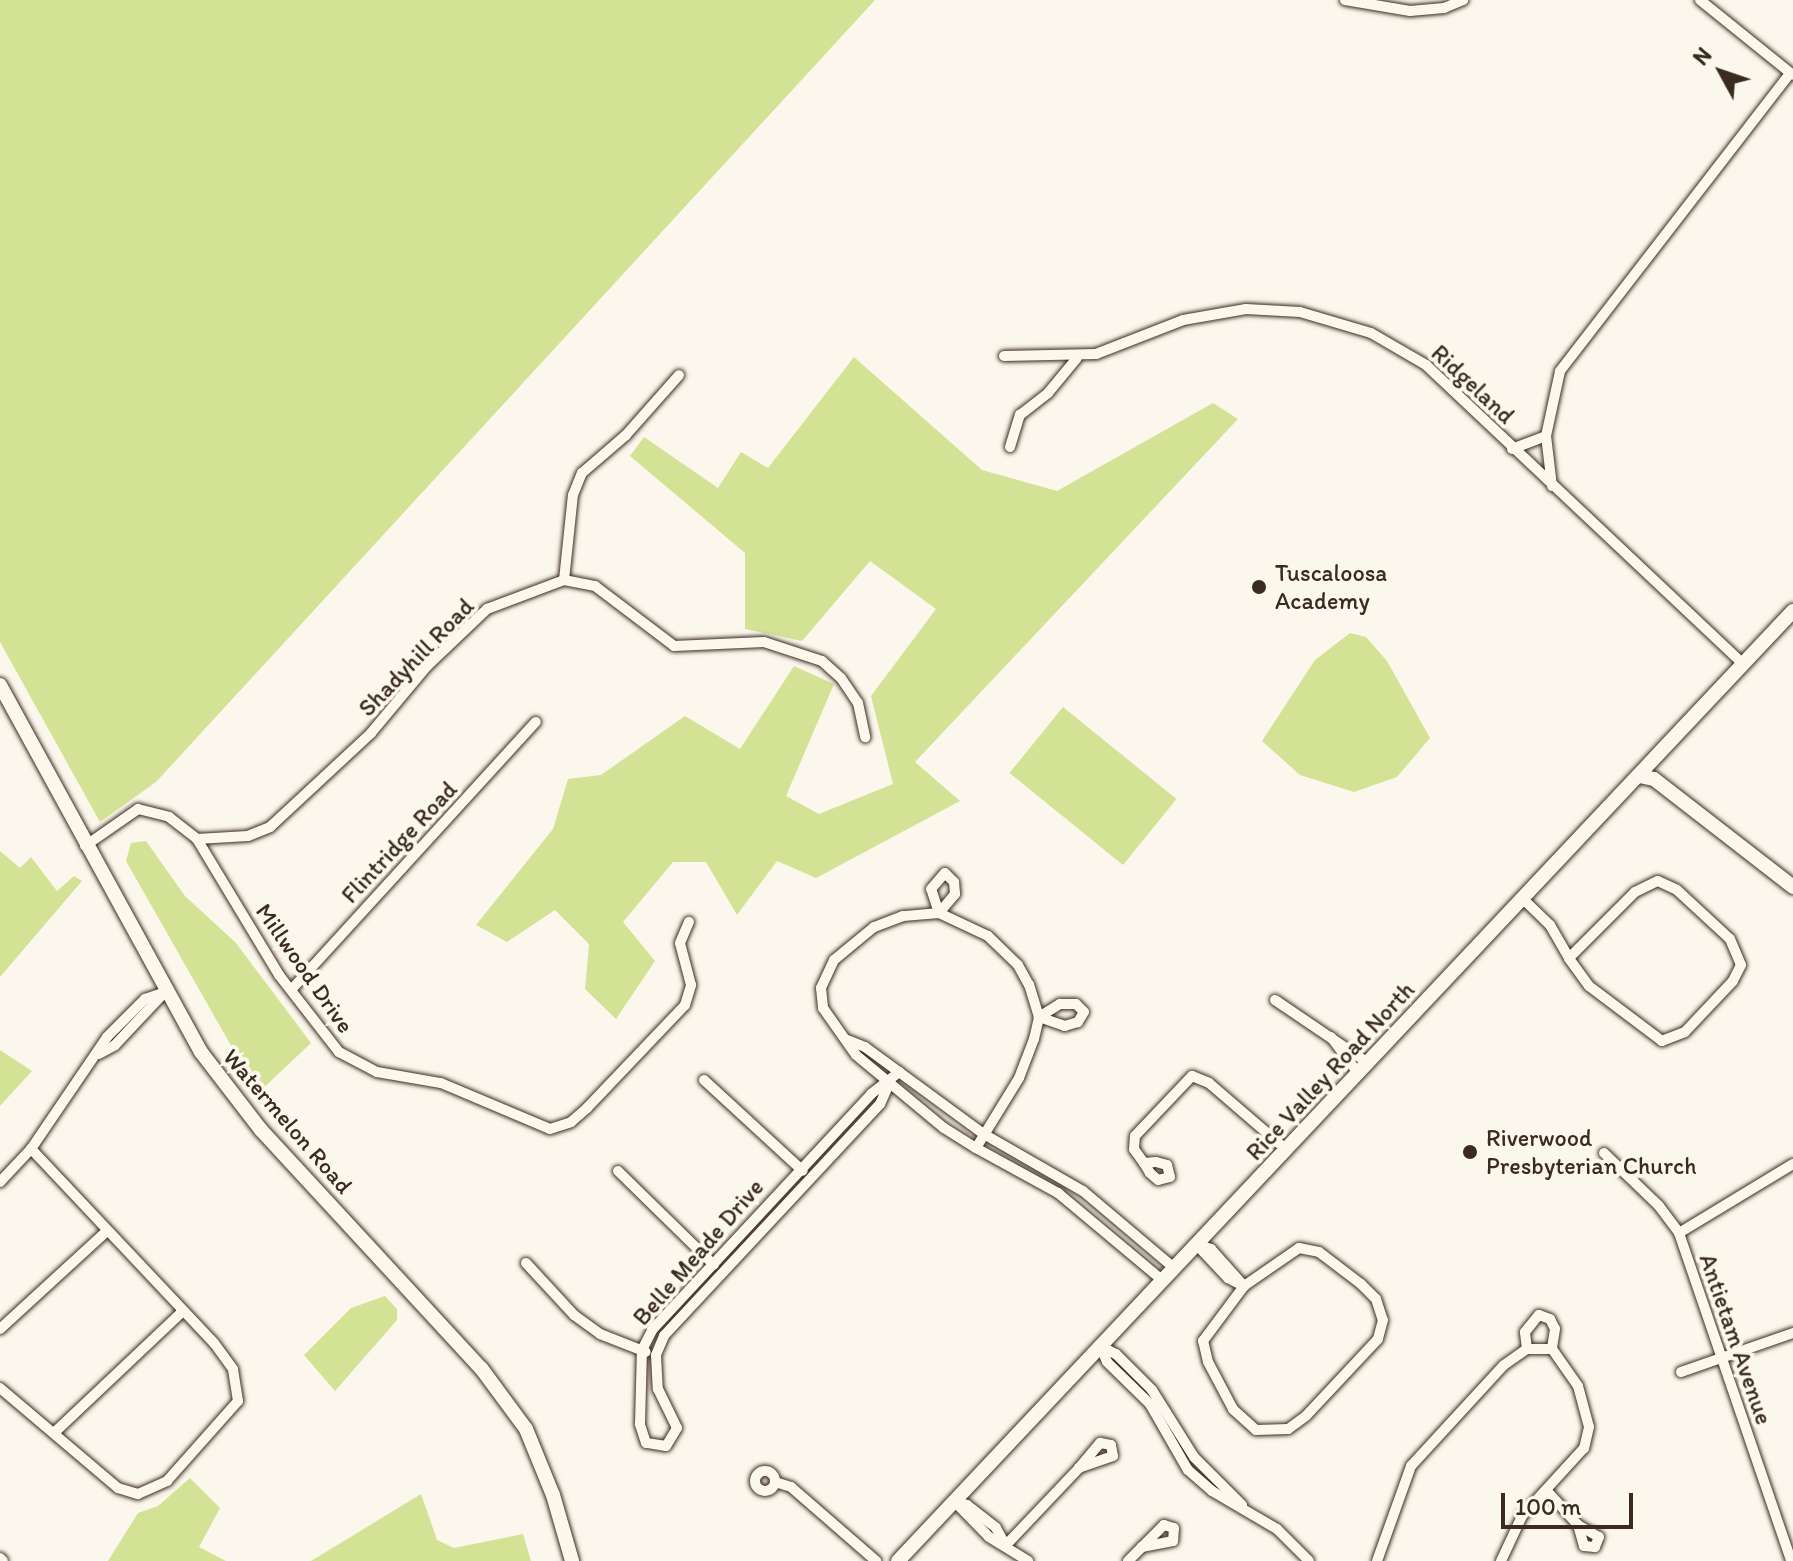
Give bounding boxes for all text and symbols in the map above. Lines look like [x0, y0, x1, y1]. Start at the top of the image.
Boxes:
north arrow [1681, 32, 1761, 112]
text: N [1687, 42, 1717, 71]
street label: Ridgeland [1425, 338, 1521, 430]
place label: Tuscaloosa Academy [1275, 559, 1387, 615]
marker: Tuscaloosa Academy [1250, 578, 1268, 596]
street label: Shadyhill Road [353, 592, 479, 722]
street label: Flintridge Road [335, 775, 463, 909]
street label: Millwood Drive [250, 897, 360, 1039]
street label: Rice Valley Road North [1240, 976, 1420, 1166]
street label: Watermelon Road [217, 1043, 359, 1199]
place label: Riverwood Presbyterian Church [1486, 1124, 1697, 1180]
marker: Riverwood Presbyterian Church [1461, 1143, 1479, 1161]
street label: Belle Meade Drive [627, 1173, 769, 1331]
street label: Antietam Avenue [1693, 1250, 1779, 1428]
scale bar [1505, 1477, 1637, 1527]
text: 100 m [1515, 1492, 1581, 1521]

